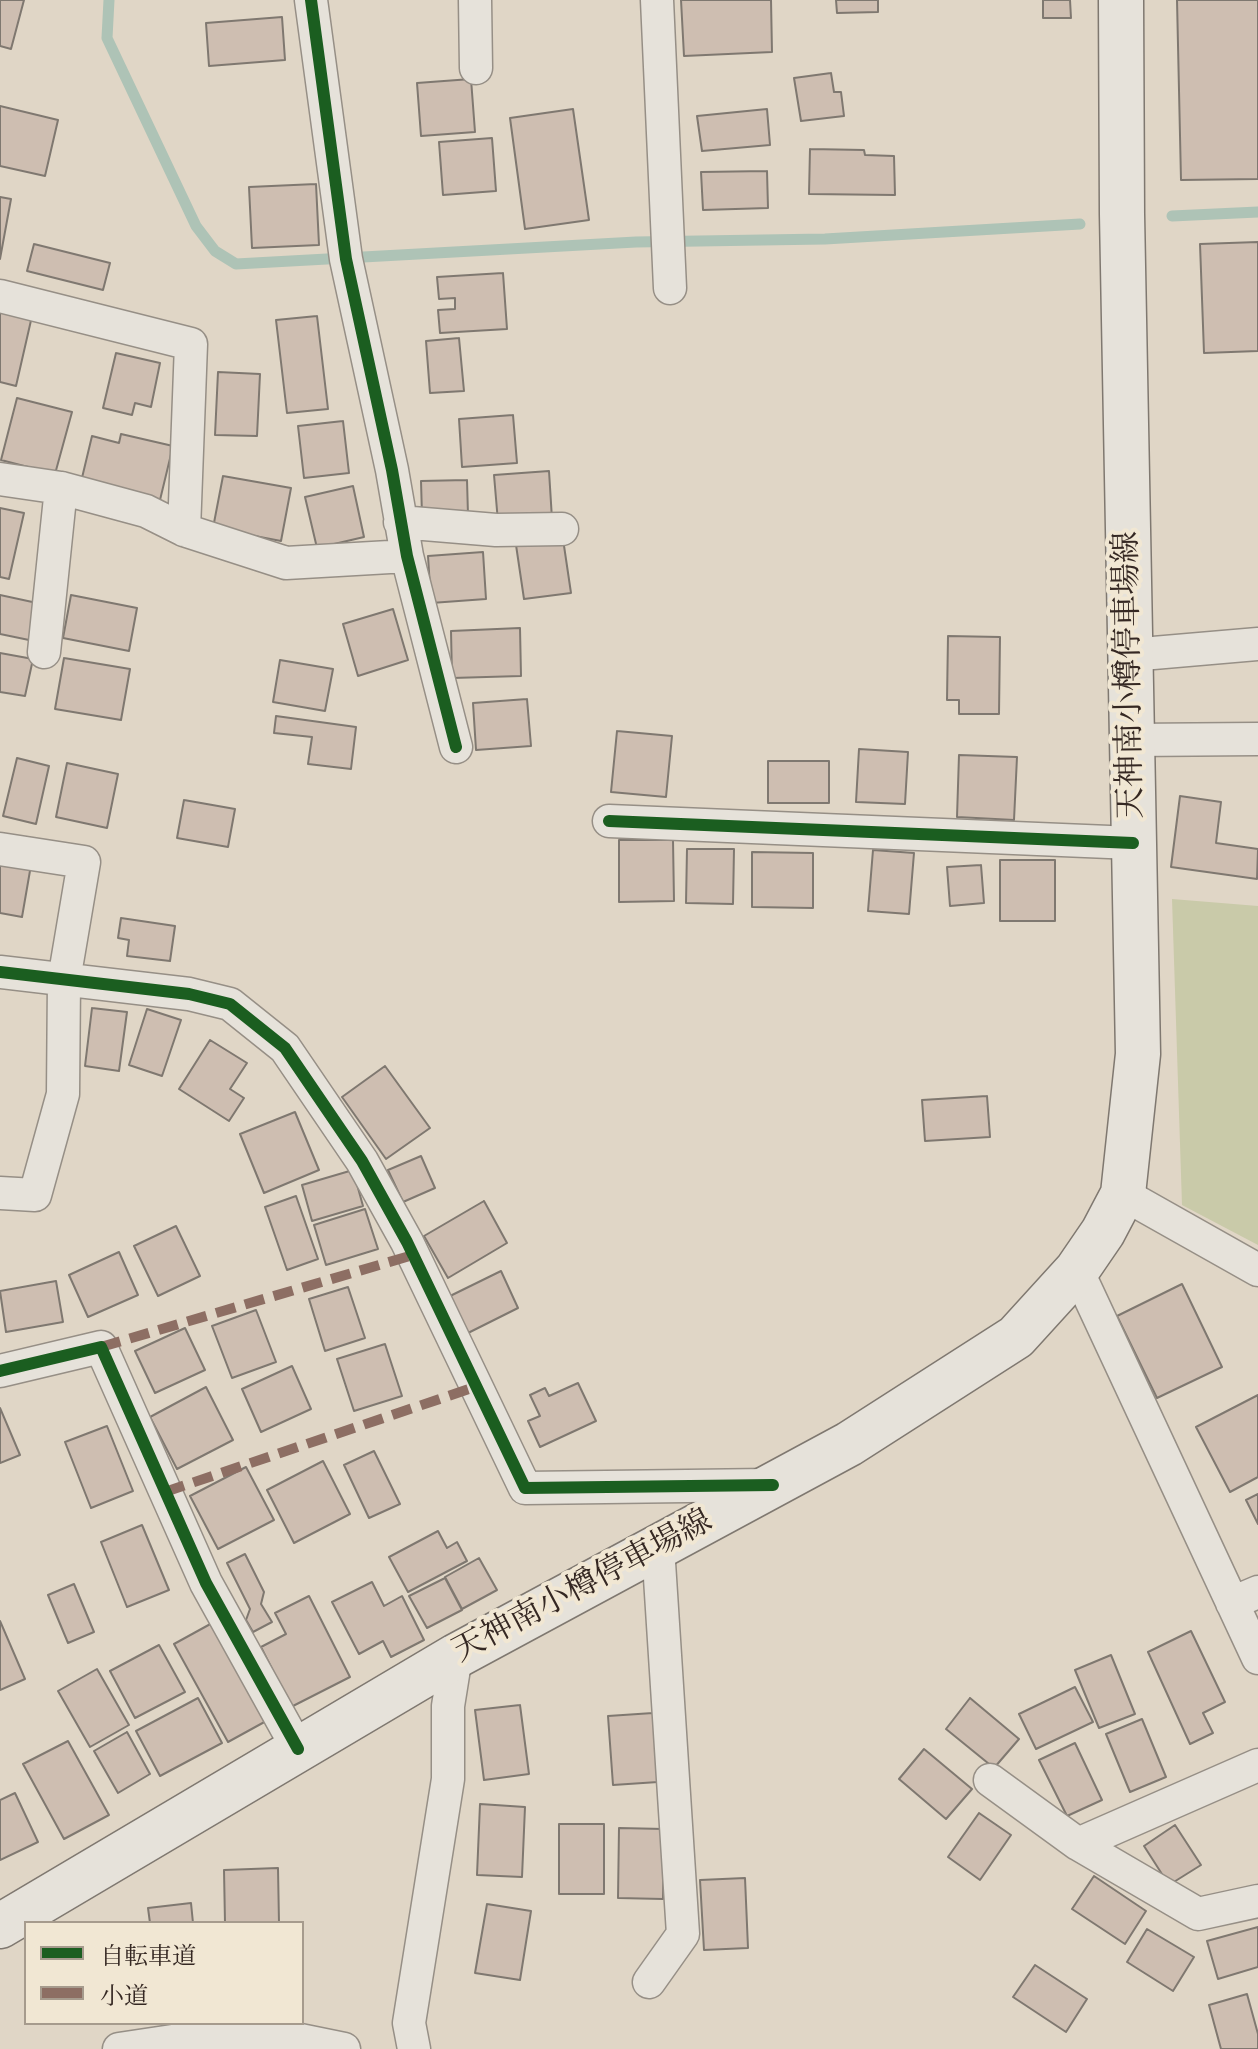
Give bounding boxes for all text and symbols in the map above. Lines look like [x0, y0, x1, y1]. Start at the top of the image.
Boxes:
street label: 天神南小樽停車場線 [1108, 531, 1152, 819]
street label: 天神南小樽停車場線 [447, 1502, 719, 1672]
legend [24, 1921, 304, 2025]
text: 自転車道 [100, 1941, 196, 1971]
text: 小道 [100, 1981, 148, 2011]

